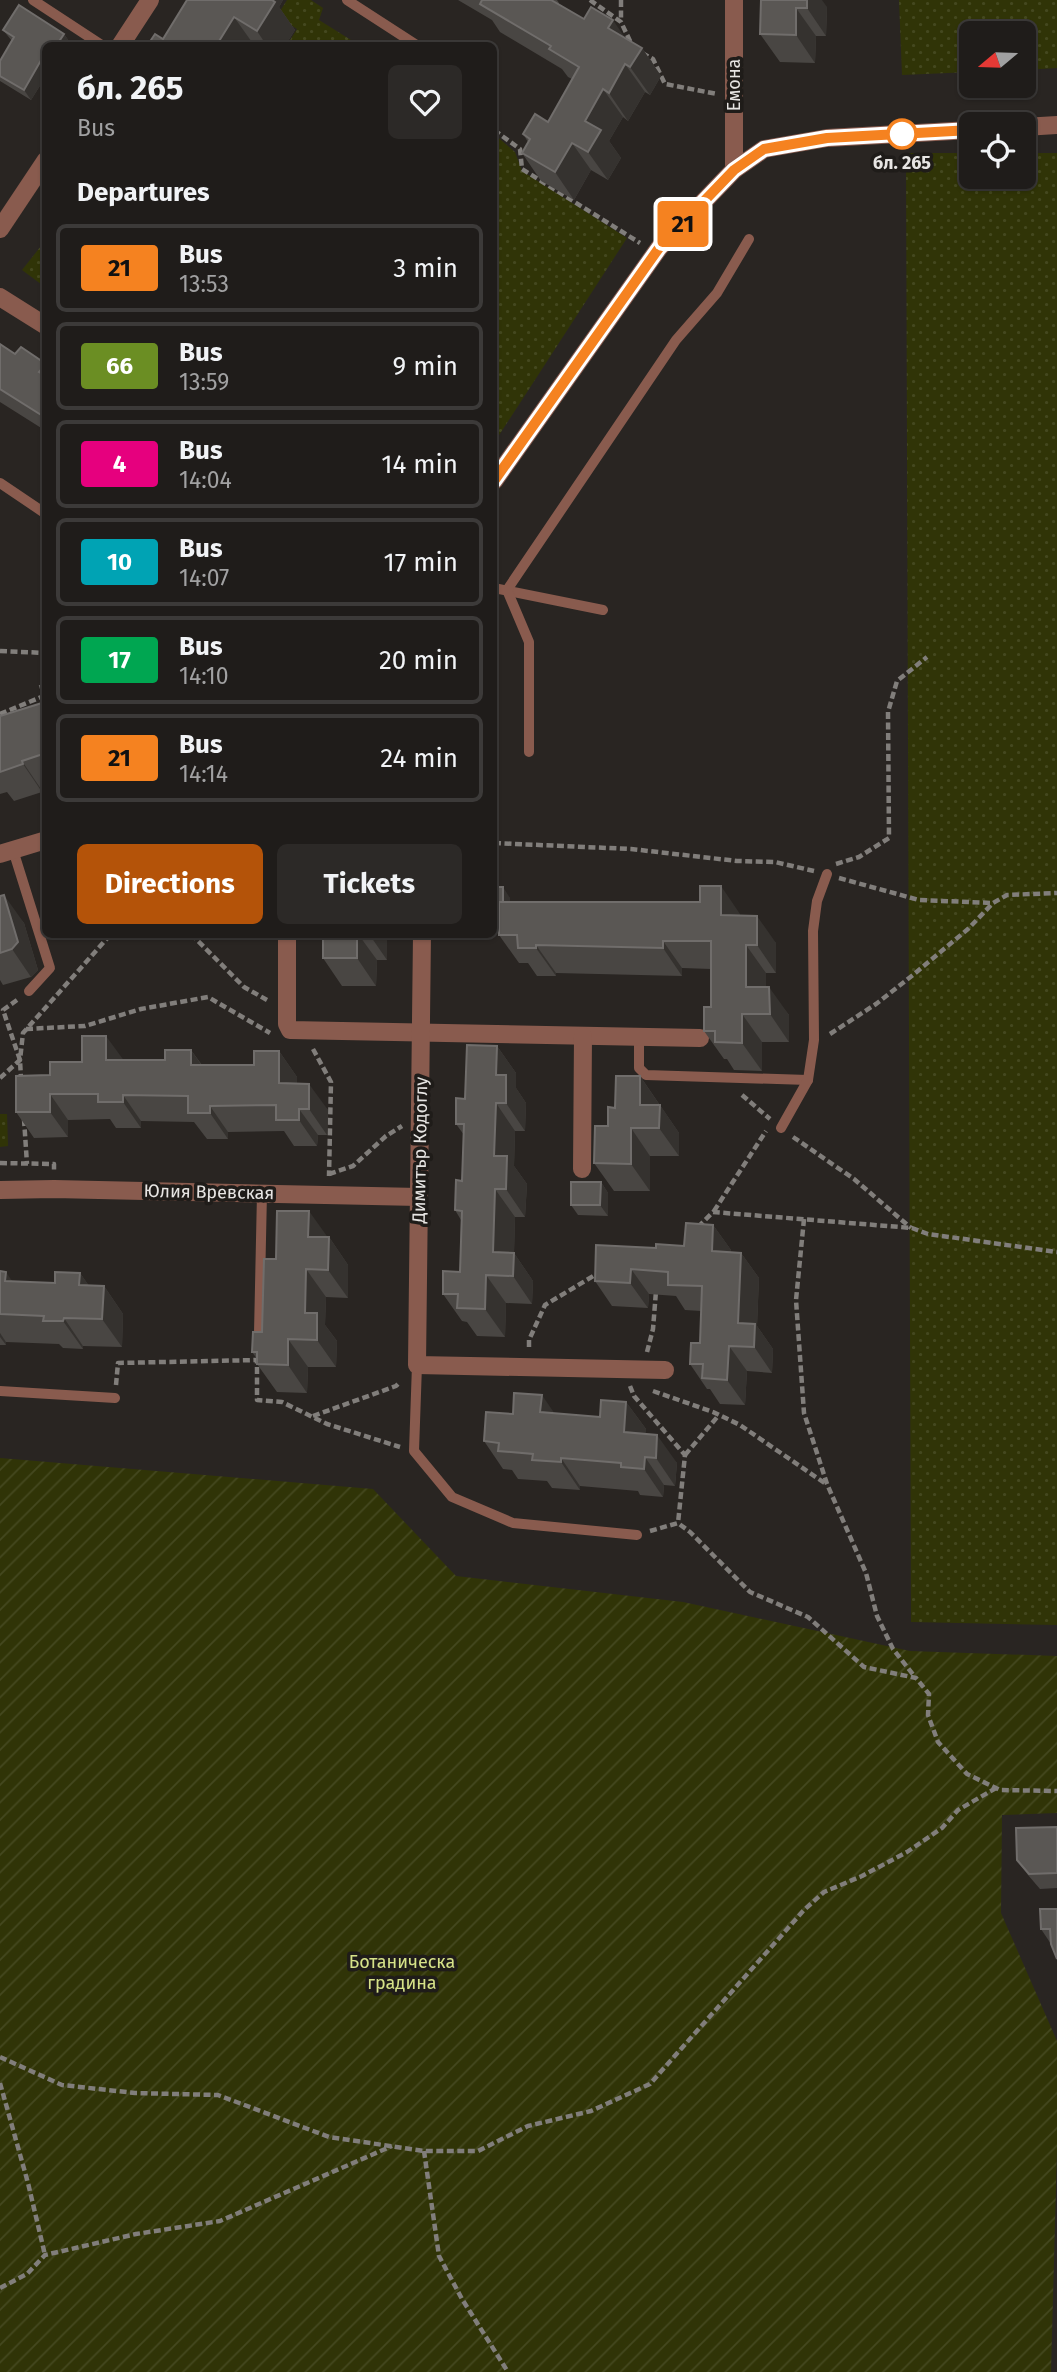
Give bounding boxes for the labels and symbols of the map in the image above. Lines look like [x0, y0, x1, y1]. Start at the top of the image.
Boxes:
north arrow [959, 21, 1036, 98]
street label: Емона [723, 59, 745, 111]
marker: бл. 265 [887, 119, 917, 149]
place label: бл. 265 [873, 152, 931, 174]
line badge: 21 [652, 201, 714, 247]
street label: Димитър Кодоглу [408, 1076, 432, 1224]
street label: Юлия Вревская [143, 1180, 275, 1204]
park label: Ботаническа градина [349, 1951, 455, 1994]

